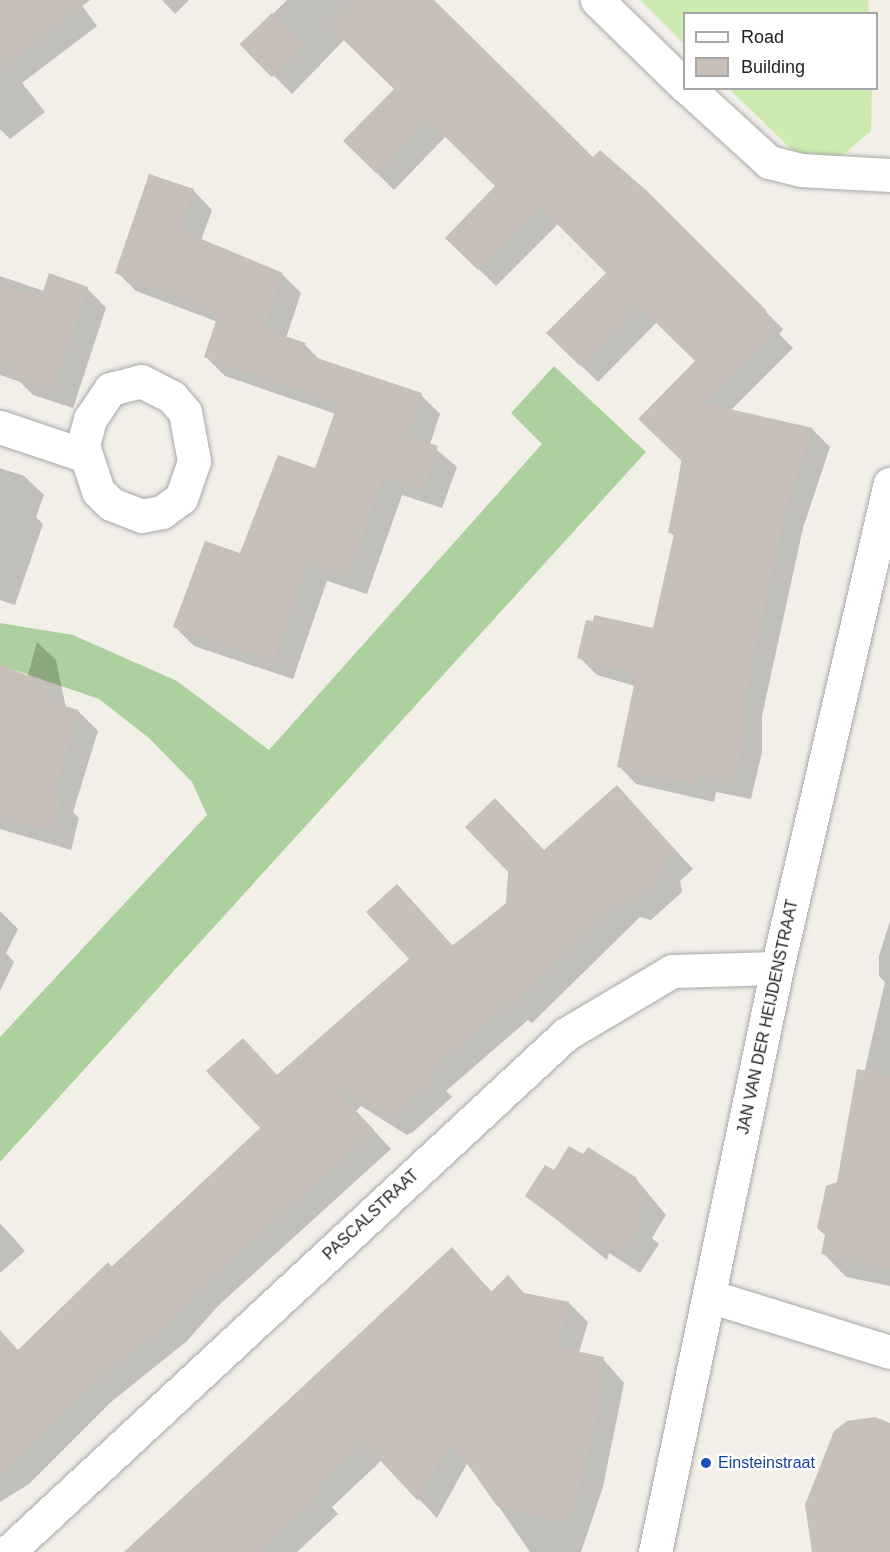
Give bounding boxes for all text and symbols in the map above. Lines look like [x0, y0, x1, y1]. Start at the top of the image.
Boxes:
legend [683, 12, 878, 90]
text: Road [741, 27, 784, 47]
text: Building [741, 57, 805, 77]
street label: JAN VAN DER HEIJDENSTRAAT [734, 898, 802, 1136]
street label: PASCALSTRAAT [319, 1166, 423, 1264]
place label: Einsteinstraat [718, 1453, 815, 1473]
marker: Einsteinstraat [699, 1456, 713, 1470]

